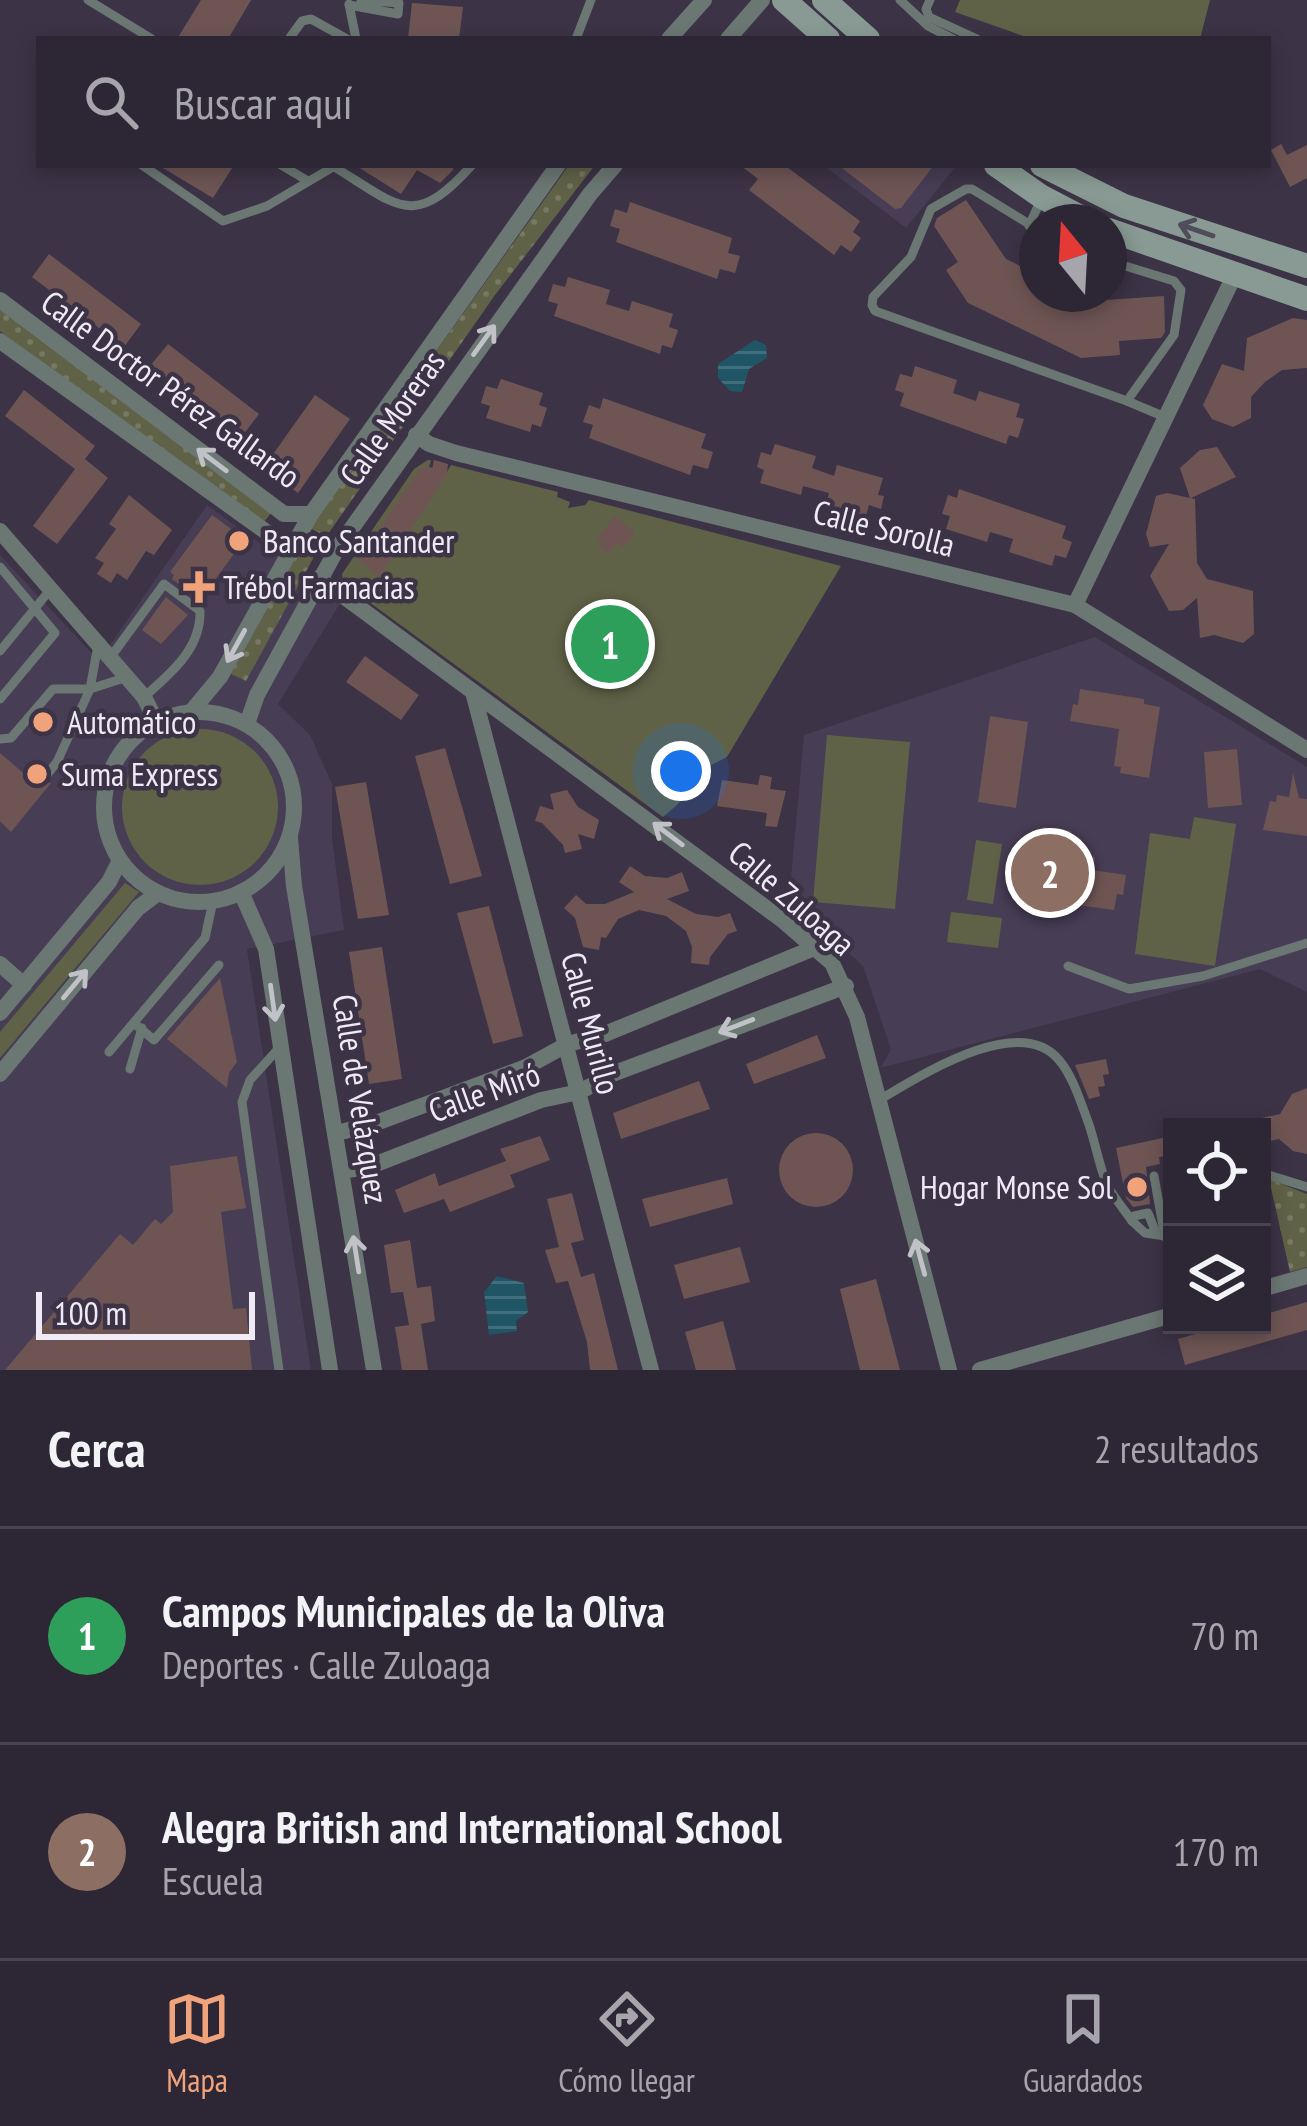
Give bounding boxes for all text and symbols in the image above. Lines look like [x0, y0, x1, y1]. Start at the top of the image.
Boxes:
search box [36, 36, 1271, 168]
icon: search [78, 69, 144, 135]
text: Buscar aquí [174, 73, 353, 131]
north arrow [1019, 204, 1127, 312]
one-way arrow [1178, 218, 1215, 239]
street label: Calle Doctor Pérez Gallardo [33, 280, 309, 497]
one-way arrow [471, 324, 497, 357]
street label: Calle Moreras [329, 342, 454, 494]
one-way arrow [196, 447, 229, 473]
street label: Calle Sorolla [809, 489, 959, 566]
place label: Banco Santander [263, 519, 454, 562]
marker: Banco Santander [226, 528, 252, 554]
place label: Trébol Farmacias [223, 565, 415, 608]
marker: Trébol Farmacias [186, 574, 212, 600]
pin: 1 [571, 599, 649, 689]
one-way arrow [224, 628, 248, 663]
place label: Automático [67, 700, 196, 743]
marker: Automático [30, 709, 56, 735]
your location [651, 741, 711, 801]
place label: Suma Express [61, 752, 218, 795]
marker: Suma Express [24, 761, 50, 787]
one-way arrow [653, 822, 685, 848]
pin: 2 [1011, 828, 1089, 918]
street label: Calle Zuloaga [720, 831, 865, 964]
street label: Calle Murillo [552, 947, 631, 1099]
one-way arrow [60, 969, 88, 1000]
one-way arrow [262, 983, 285, 1022]
street label: Calle de Velázquez [324, 991, 399, 1207]
one-way arrow [718, 1017, 755, 1039]
street label: Calle Miró [422, 1052, 545, 1131]
map controls [1163, 1118, 1271, 1334]
button: locate [1163, 1118, 1271, 1226]
place label: Hogar Monse Sol [920, 1165, 1113, 1208]
marker: Hogar Monse Sol [1124, 1174, 1150, 1200]
button: layers [1163, 1226, 1271, 1334]
one-way arrow [343, 1236, 366, 1275]
one-way arrow [907, 1238, 929, 1276]
scale bar [36, 1286, 255, 1339]
text: 100 m [54, 1291, 127, 1334]
text: Cerca [48, 1415, 146, 1481]
text: 2 resultados [1094, 1423, 1259, 1474]
text: Campos Municipales de la Oliva [162, 1581, 665, 1639]
text: 1 [78, 1610, 96, 1661]
text: 70 m [1190, 1610, 1259, 1661]
text: Deportes · Calle Zuloaga [162, 1639, 491, 1690]
text: Alegra British and International School [162, 1797, 782, 1855]
text: 2 [78, 1826, 96, 1877]
text: 170 m [1173, 1826, 1259, 1877]
text: Escuela [162, 1855, 264, 1906]
tab: Mapa [164, 1986, 230, 2101]
tab: Cómo llegar [558, 1986, 695, 2101]
tab: Guardados [1023, 1986, 1143, 2101]

